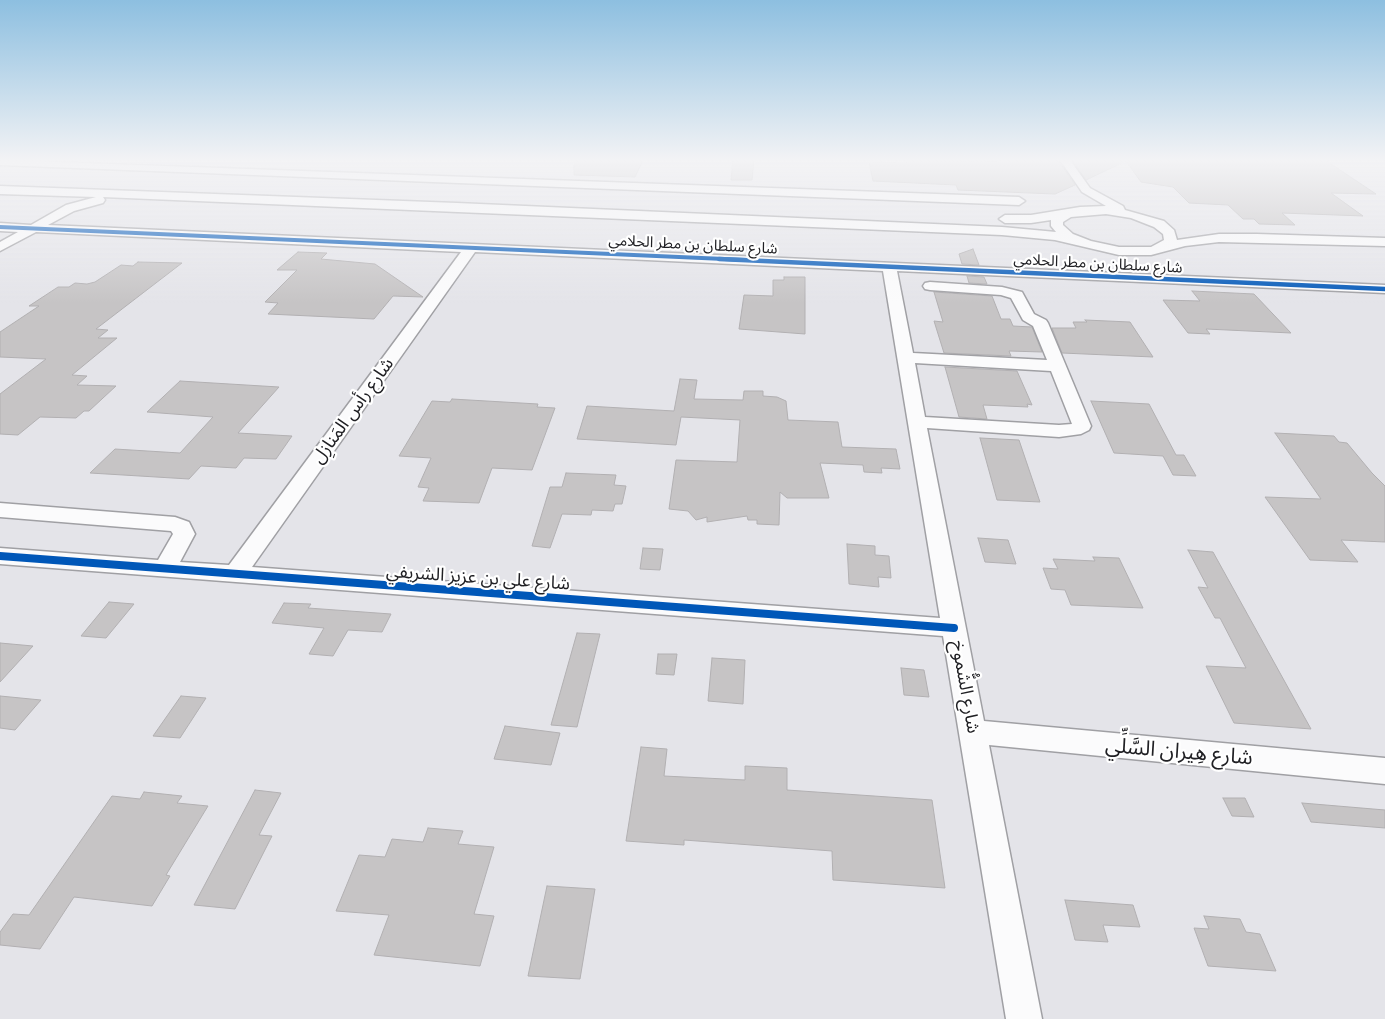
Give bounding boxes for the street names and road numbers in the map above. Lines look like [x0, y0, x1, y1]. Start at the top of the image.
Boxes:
street label: شارع سلطان بن مطر الحلامي [608, 232, 778, 258]
street label: شارع سلطان بن مطر الحلامي [1013, 251, 1183, 277]
street label: شارع رأس المَنازِل [307, 354, 399, 468]
street label: شارع علي بن عزيز الشريفي [385, 561, 571, 595]
street label: شارع الشُّموخ [946, 639, 984, 735]
street label: شارع هِيران السَّلِّي [1104, 733, 1254, 771]

